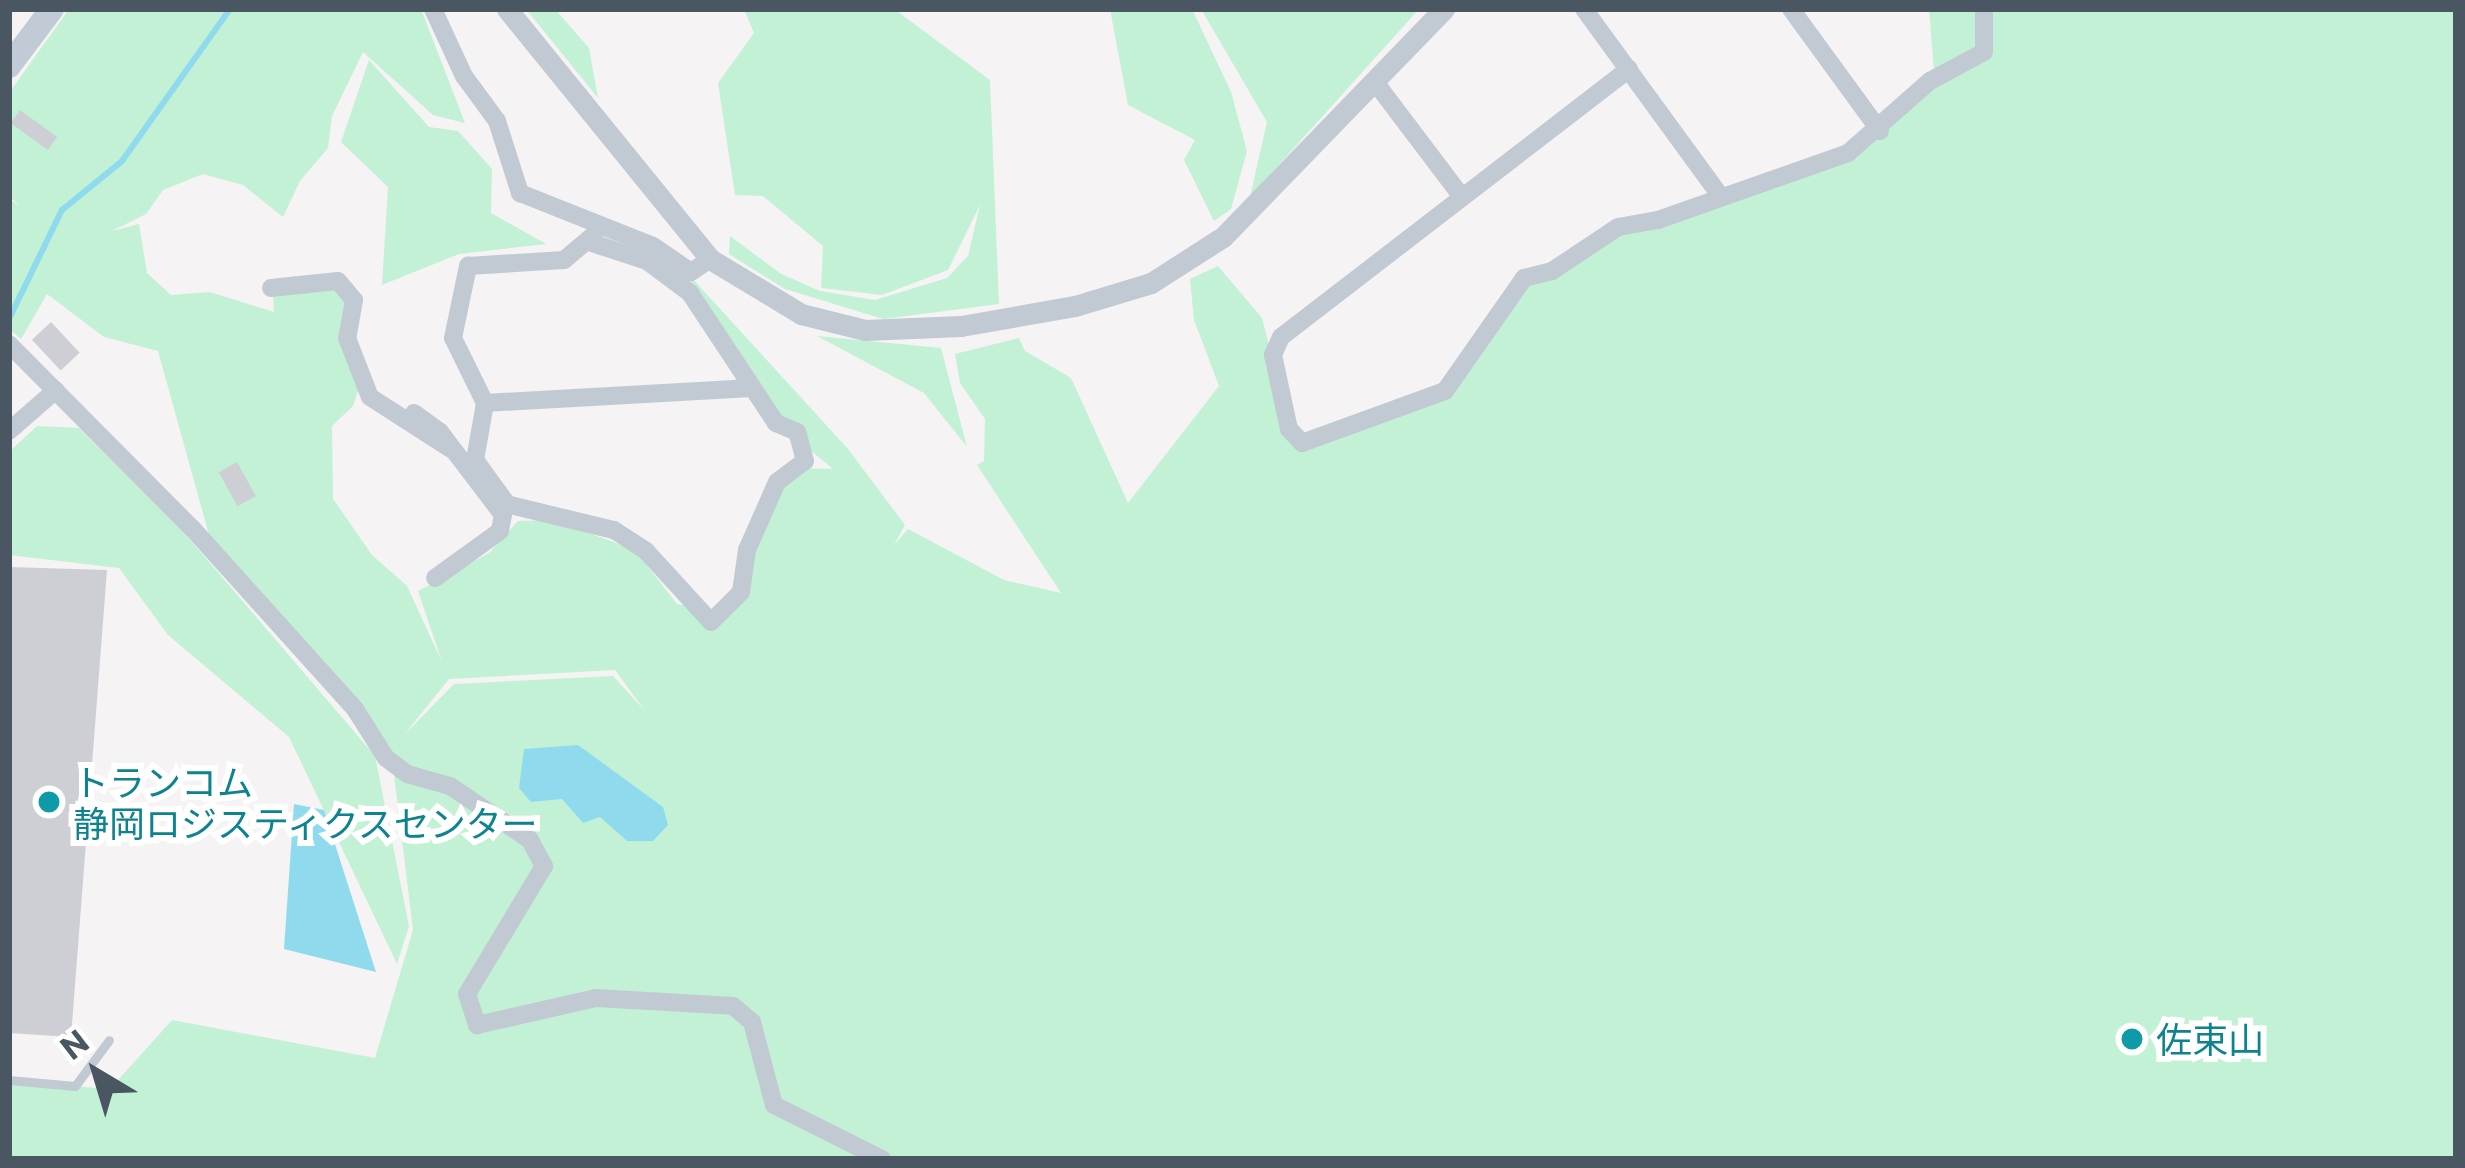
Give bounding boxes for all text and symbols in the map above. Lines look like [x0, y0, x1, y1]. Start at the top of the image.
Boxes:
place label: トランコム 静岡ロジスティクスセンター [73, 759, 541, 844]
marker: トランコム 静岡ロジスティクスセンター [36, 789, 62, 815]
north arrow [36, 1012, 156, 1132]
place label: 佐束山 [2156, 1017, 2264, 1061]
text: N [51, 1019, 96, 1067]
marker: 佐束山 [2119, 1026, 2145, 1052]

